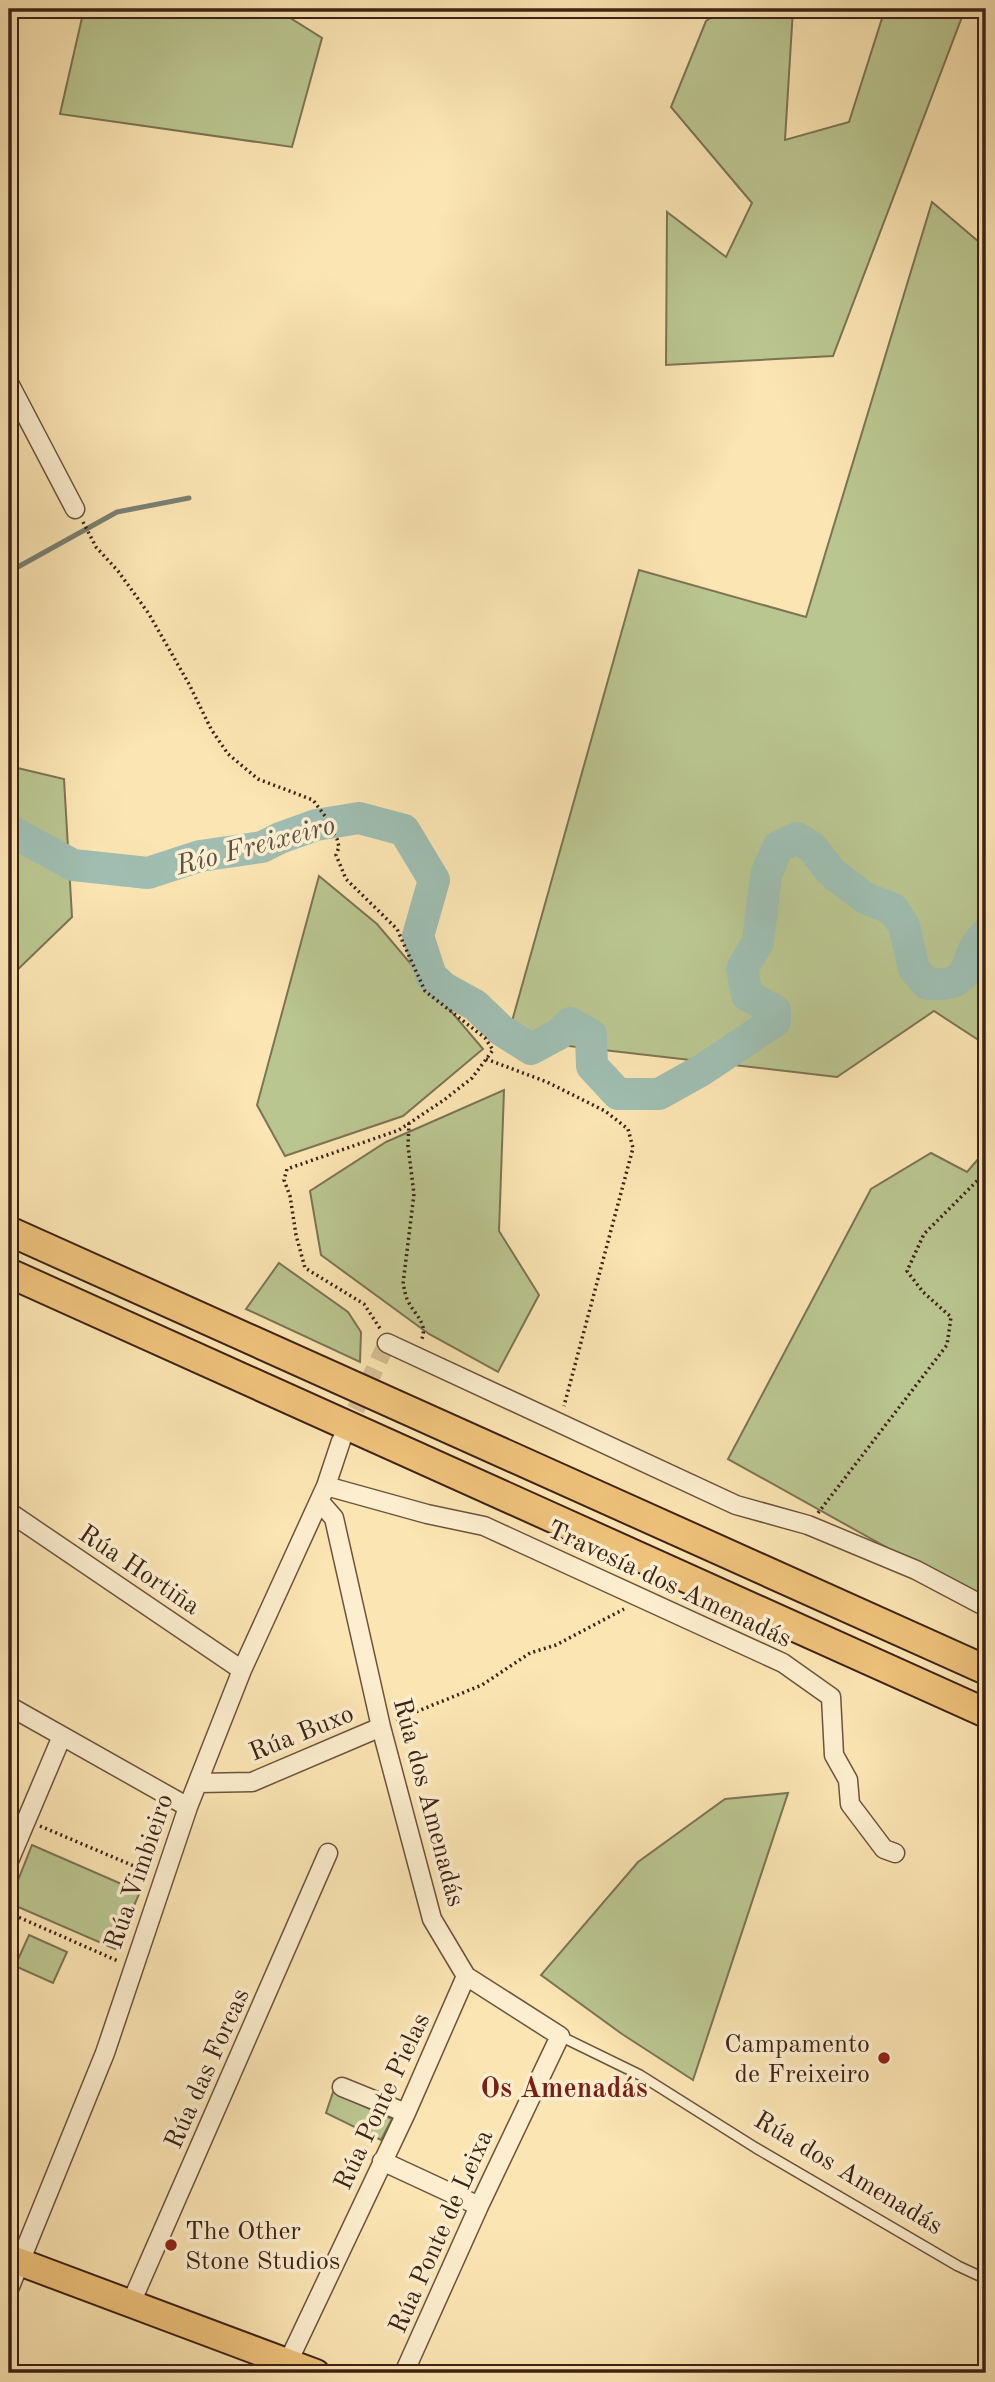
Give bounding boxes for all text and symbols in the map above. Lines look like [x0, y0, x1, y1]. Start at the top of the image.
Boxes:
water label: Río Freixeiro [172, 812, 339, 882]
street label: Travesía dos Amenadás [543, 1517, 795, 1653]
street label: Rúa Hortiña [74, 1521, 204, 1621]
street label: Rúa dos Amenadás [388, 1695, 468, 1910]
street label: Rúa Buxo [246, 1701, 358, 1767]
street label: Rúa Vimbieiro [101, 1791, 179, 1953]
street label: Rúa das Forcas [161, 1985, 255, 2153]
street label: Rúa Ponte Pielas [330, 2009, 435, 2194]
place label: Campamento de Freixeiro [724, 2032, 870, 2088]
marker: Campamento de Freixeiro [876, 2050, 892, 2066]
district label: Os Amenadás [480, 2076, 648, 2104]
street label: Rúa dos Amenadás [749, 2107, 947, 2240]
street label: Rúa Ponte de Leixa [385, 2126, 498, 2338]
place label: The Other Stone Studios [185, 2219, 340, 2275]
marker: The Other Stone Studios [163, 2237, 179, 2253]

